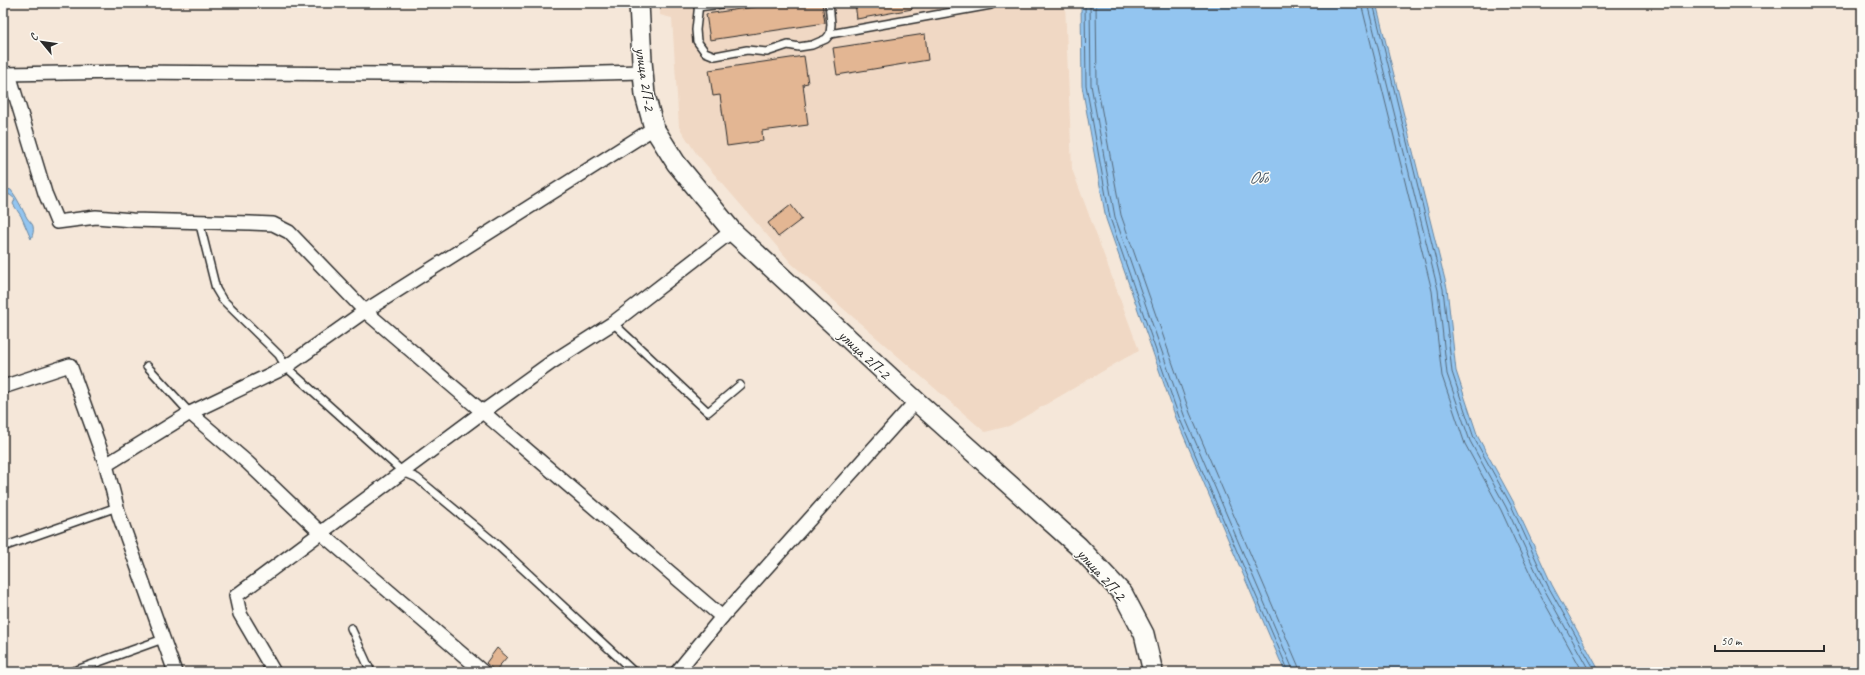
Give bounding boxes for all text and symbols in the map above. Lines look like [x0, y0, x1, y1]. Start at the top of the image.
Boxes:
north arrow [22, 22, 62, 62]
text: С [26, 30, 41, 43]
street label: улица 2П-2 [631, 45, 660, 114]
water label: Обь [1249, 167, 1270, 188]
street label: улица 2П-2 [833, 325, 896, 385]
street label: улица 2П-2 [1072, 543, 1131, 606]
scale bar [1715, 627, 1824, 653]
text: 50 m [1721, 633, 1743, 649]

